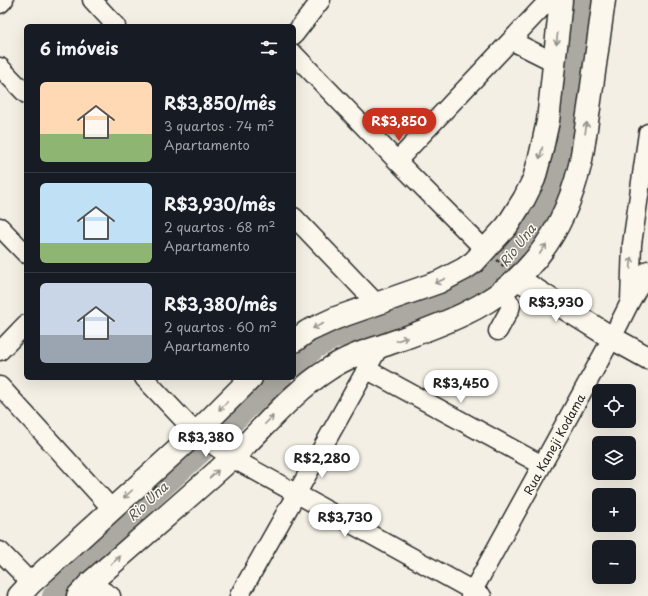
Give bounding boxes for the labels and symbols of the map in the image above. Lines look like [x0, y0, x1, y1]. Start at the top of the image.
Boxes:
one-way arrow [553, 32, 560, 45]
pin: R$3,850 [362, 108, 436, 142]
one-way arrow [582, 122, 590, 135]
one-way arrow [537, 146, 544, 159]
water label: Rio Una [494, 219, 540, 270]
one-way arrow [539, 244, 547, 255]
one-way arrow [627, 257, 634, 270]
one-way arrow [434, 278, 446, 285]
pin: R$3,930 [519, 289, 593, 323]
one-way arrow [312, 323, 324, 330]
one-way arrow [395, 335, 408, 342]
pin: R$3,450 [424, 370, 498, 404]
street label: Rua Kaneji Kodama [519, 390, 589, 498]
one-way arrow [218, 401, 228, 411]
one-way arrow [264, 415, 274, 425]
pin: R$3,380 [169, 424, 243, 458]
pin: R$2,280 [285, 445, 359, 479]
one-way arrow [209, 469, 219, 478]
water label: Rio Una [122, 477, 172, 525]
one-way arrow [123, 490, 133, 499]
pin: R$3,730 [308, 504, 382, 538]
one-way arrow [111, 556, 121, 565]

